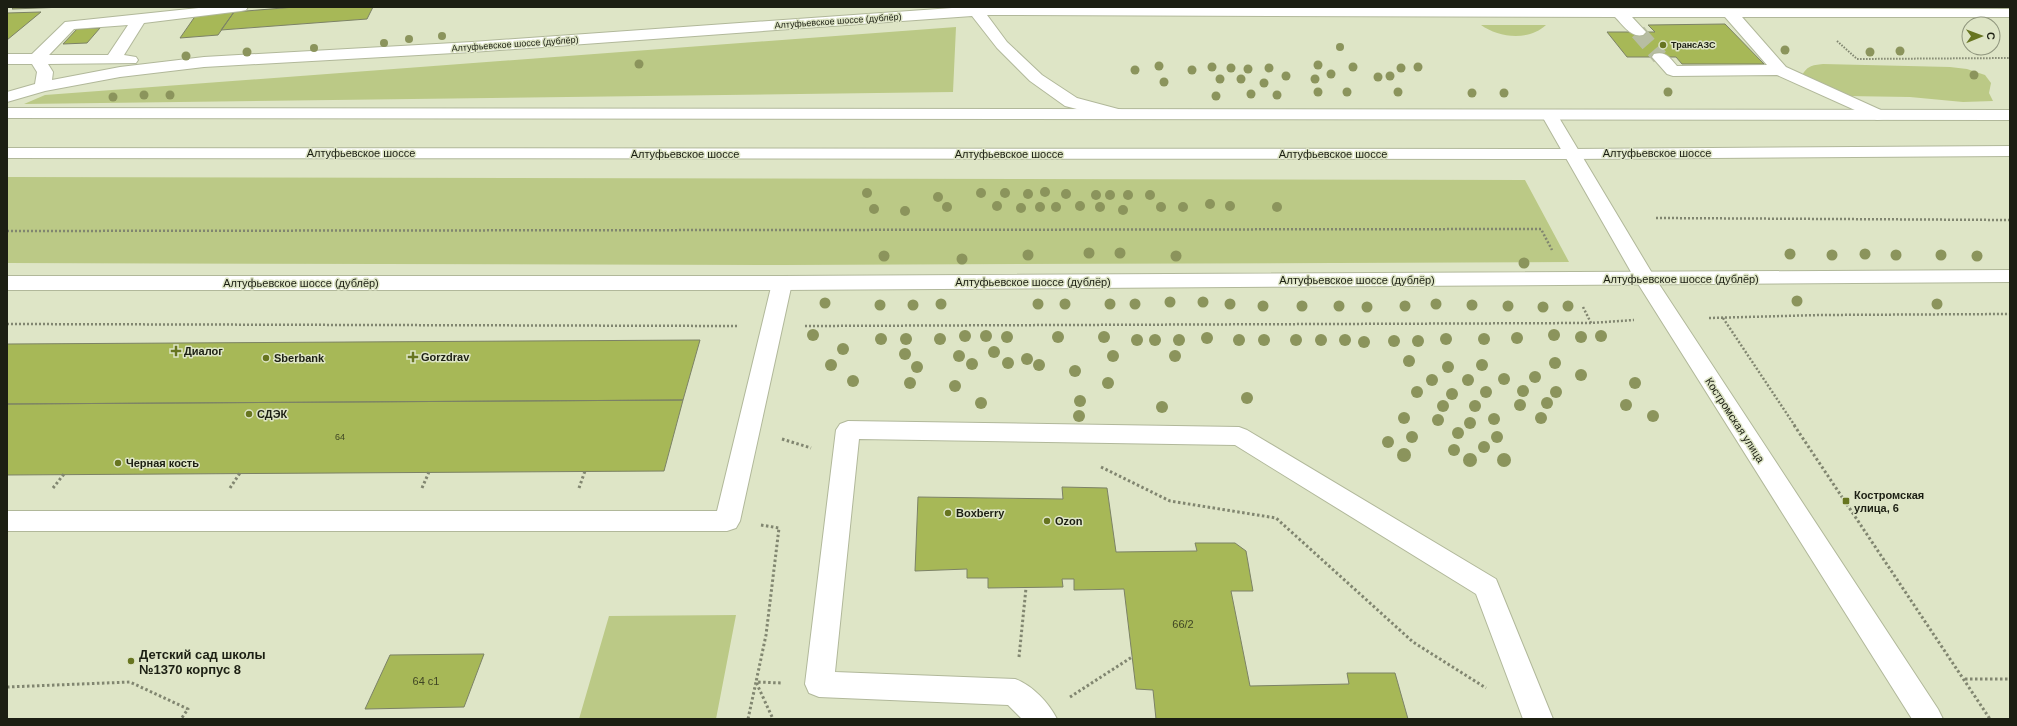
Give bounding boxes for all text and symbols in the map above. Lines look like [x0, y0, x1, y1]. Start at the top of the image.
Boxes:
street label: Алтуфьевское шоссе (дублёр) [774, 12, 902, 30]
north arrow [1961, 16, 2001, 56]
text: С [1985, 32, 1997, 40]
street label: Алтуфьевское шоссе (дублёр) [451, 35, 579, 53]
marker: ТрансАЗС [1658, 40, 1668, 50]
place label: ТрансАЗС [1671, 40, 1716, 50]
street label: Алтуфьевское шоссе [307, 147, 415, 159]
street label: Алтуфьевское шоссе [1603, 147, 1711, 159]
street label: Алтуфьевское шоссе [631, 148, 739, 160]
street label: Алтуфьевское шоссе [955, 148, 1063, 160]
street label: Алтуфьевское шоссе [1279, 148, 1387, 160]
street label: Алтуфьевское шоссе (дублёр) [1603, 273, 1759, 285]
street label: Алтуфьевское шоссе (дублёр) [1279, 274, 1435, 286]
street label: Алтуфьевское шоссе (дублёр) [955, 276, 1111, 288]
street label: Алтуфьевское шоссе (дублёр) [223, 277, 379, 289]
place label: Диалог [184, 345, 223, 357]
marker: Диалог [171, 346, 181, 356]
place label: Gorzdrav [421, 351, 470, 363]
place label: Sberbank [274, 352, 325, 364]
marker: Gorzdrav [408, 352, 418, 362]
marker: Sberbank [261, 353, 271, 363]
street label: Костромская улица [1703, 375, 1767, 465]
place label: СДЭК [257, 408, 287, 420]
marker: СДЭК [244, 409, 254, 419]
house number: 64 [335, 432, 345, 442]
place label: Черная кость [126, 457, 199, 469]
marker: Черная кость [113, 458, 123, 468]
place label: Костромская улица, 6 [1854, 489, 1924, 514]
marker: Костромская улица, 6 [1841, 496, 1851, 506]
place label: Boxberry [956, 507, 1005, 519]
marker: Boxberry [943, 508, 953, 518]
place label: Ozon [1055, 515, 1083, 527]
marker: Ozon [1042, 516, 1052, 526]
house number: 66/2 [1172, 618, 1194, 630]
place label: Детский сад школы №1370 корпус 8 [139, 647, 266, 677]
marker: Детский сад школы №1370 корпус 8 [126, 656, 136, 666]
house number: 64 с1 [413, 675, 439, 687]

